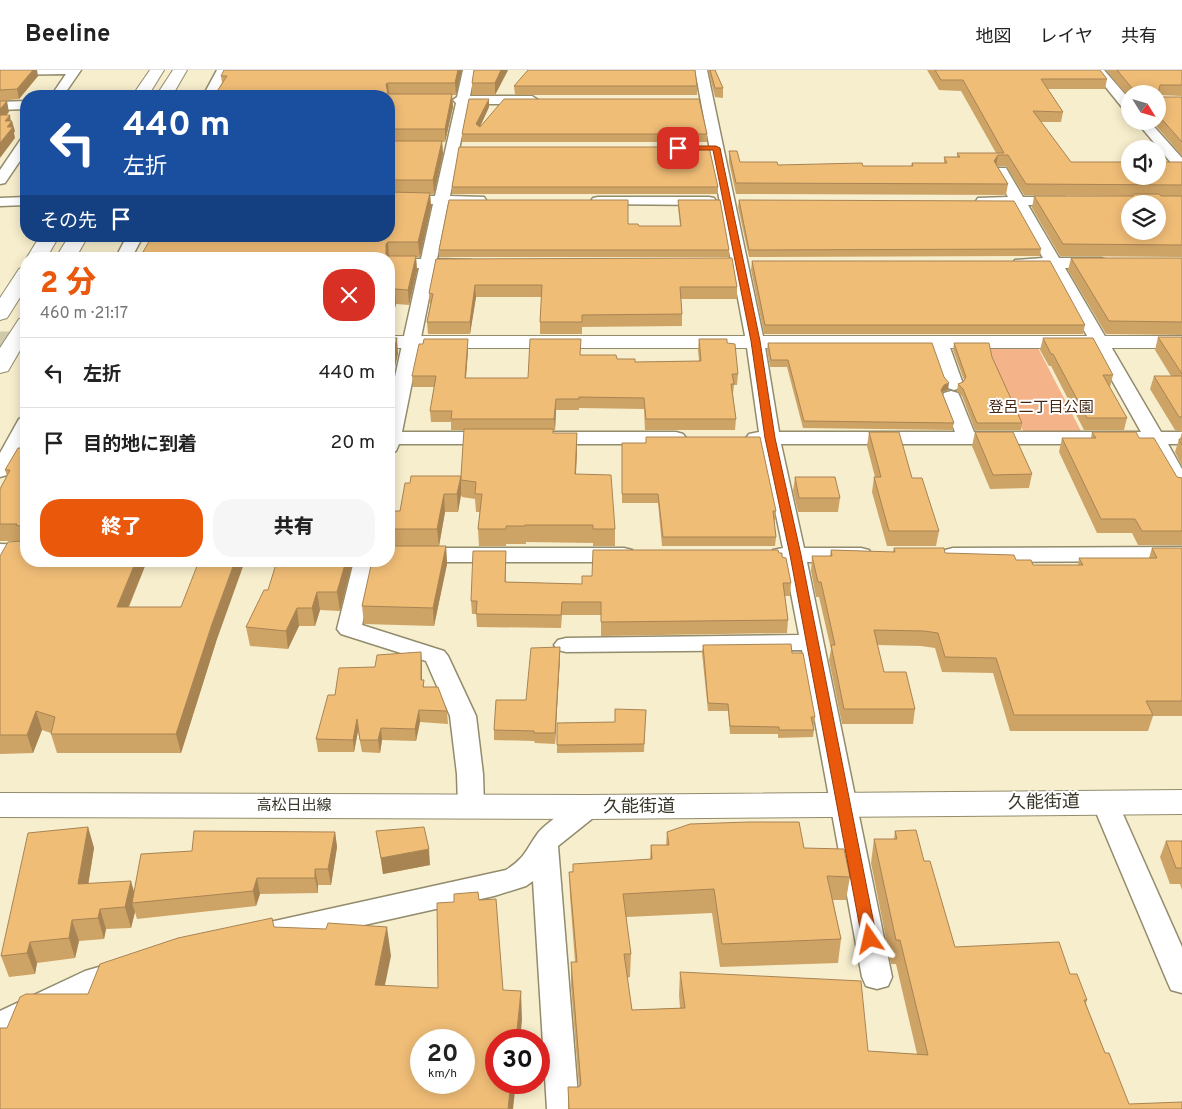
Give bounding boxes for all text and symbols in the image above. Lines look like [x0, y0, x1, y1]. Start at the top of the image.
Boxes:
text: Beeline [25, 20, 110, 50]
text: 地図 [976, 26, 1012, 49]
text: レイヤ [1040, 26, 1093, 49]
text: 共有 [1121, 26, 1157, 49]
north arrow [1121, 85, 1166, 130]
map controls [1121, 85, 1166, 240]
text: 440 m [123, 104, 230, 148]
icon: left [40, 110, 105, 175]
pin [657, 127, 699, 169]
icon: arrive [664, 134, 692, 162]
button: sound [1121, 140, 1166, 185]
text: 左折 [123, 154, 167, 181]
button: layers [1121, 195, 1166, 240]
icon: arrive [107, 205, 135, 233]
text: その先 [40, 210, 97, 234]
text: 2 分 [40, 266, 96, 303]
button: close [323, 269, 375, 321]
text: 460 m · 21:17 [40, 304, 128, 324]
icon: left [40, 359, 68, 387]
text: 440 m [319, 361, 375, 385]
text: 左折 [83, 363, 121, 387]
park label: 登呂二丁目公園 [988, 399, 1094, 418]
icon: arrive [40, 429, 68, 457]
text: 20 m [331, 431, 375, 455]
text: 目的地に到着 [83, 433, 197, 457]
button: 終了 [40, 499, 203, 557]
button: 共有 [213, 499, 375, 557]
street label: 久能街道 [1008, 791, 1080, 815]
street label: 久能街道 [603, 796, 675, 819]
street label: 高松日出線 [256, 797, 332, 816]
position arrow [843, 912, 895, 964]
speed limit sign: 30 [485, 1029, 550, 1094]
text: 20 [427, 1039, 458, 1071]
text: km/h [428, 1066, 457, 1082]

